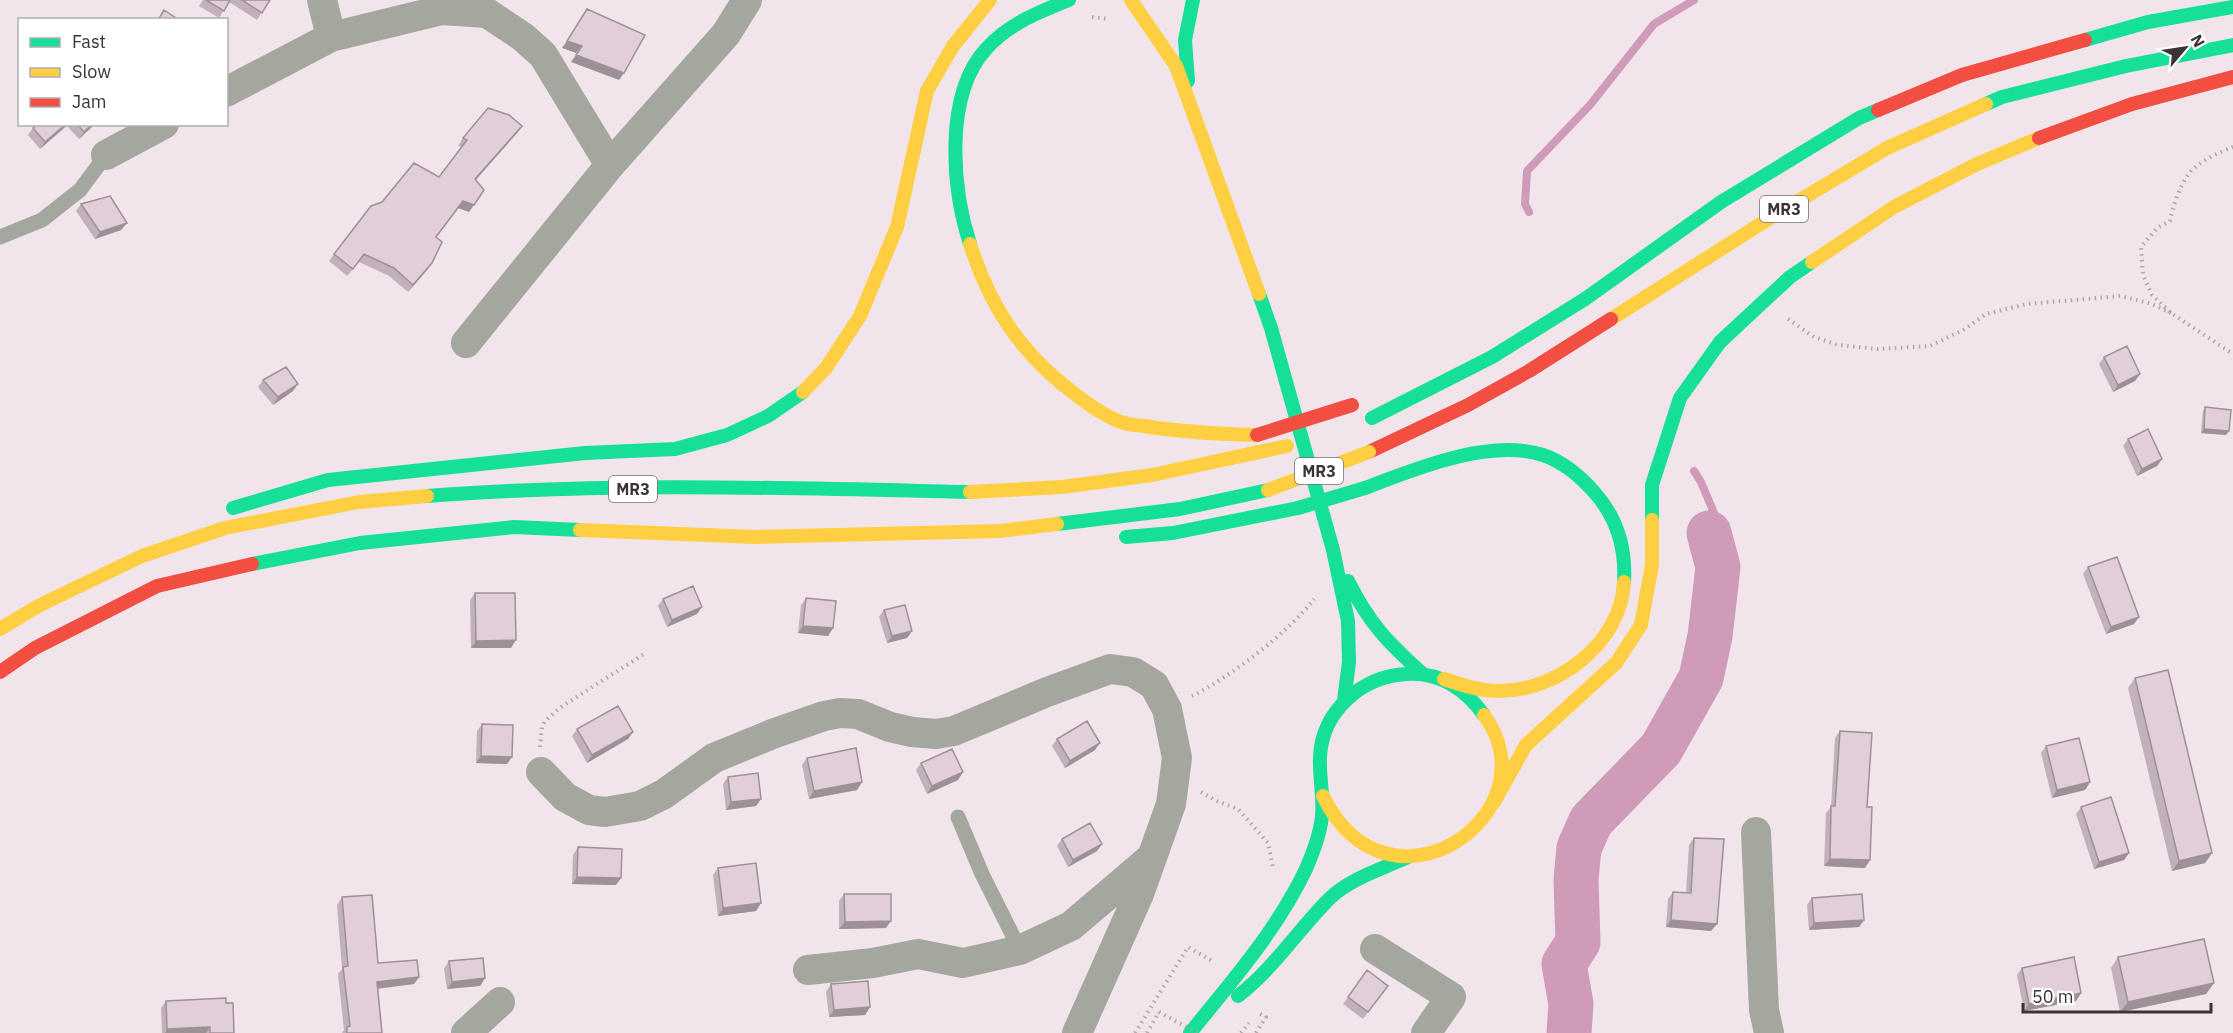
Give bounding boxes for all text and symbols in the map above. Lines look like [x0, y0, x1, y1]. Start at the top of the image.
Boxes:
legend [18, 18, 228, 126]
north arrow [2155, 18, 2215, 78]
text: Fast [72, 30, 106, 53]
text: N [2187, 31, 2210, 51]
text: Slow [72, 60, 111, 83]
text: Jam [72, 90, 107, 113]
road number: MR3 [1760, 196, 1808, 222]
road number: MR3 [1295, 458, 1343, 484]
road number: MR3 [609, 476, 657, 502]
scale bar [2023, 976, 2210, 1014]
text: 50 m [2032, 985, 2074, 1008]

